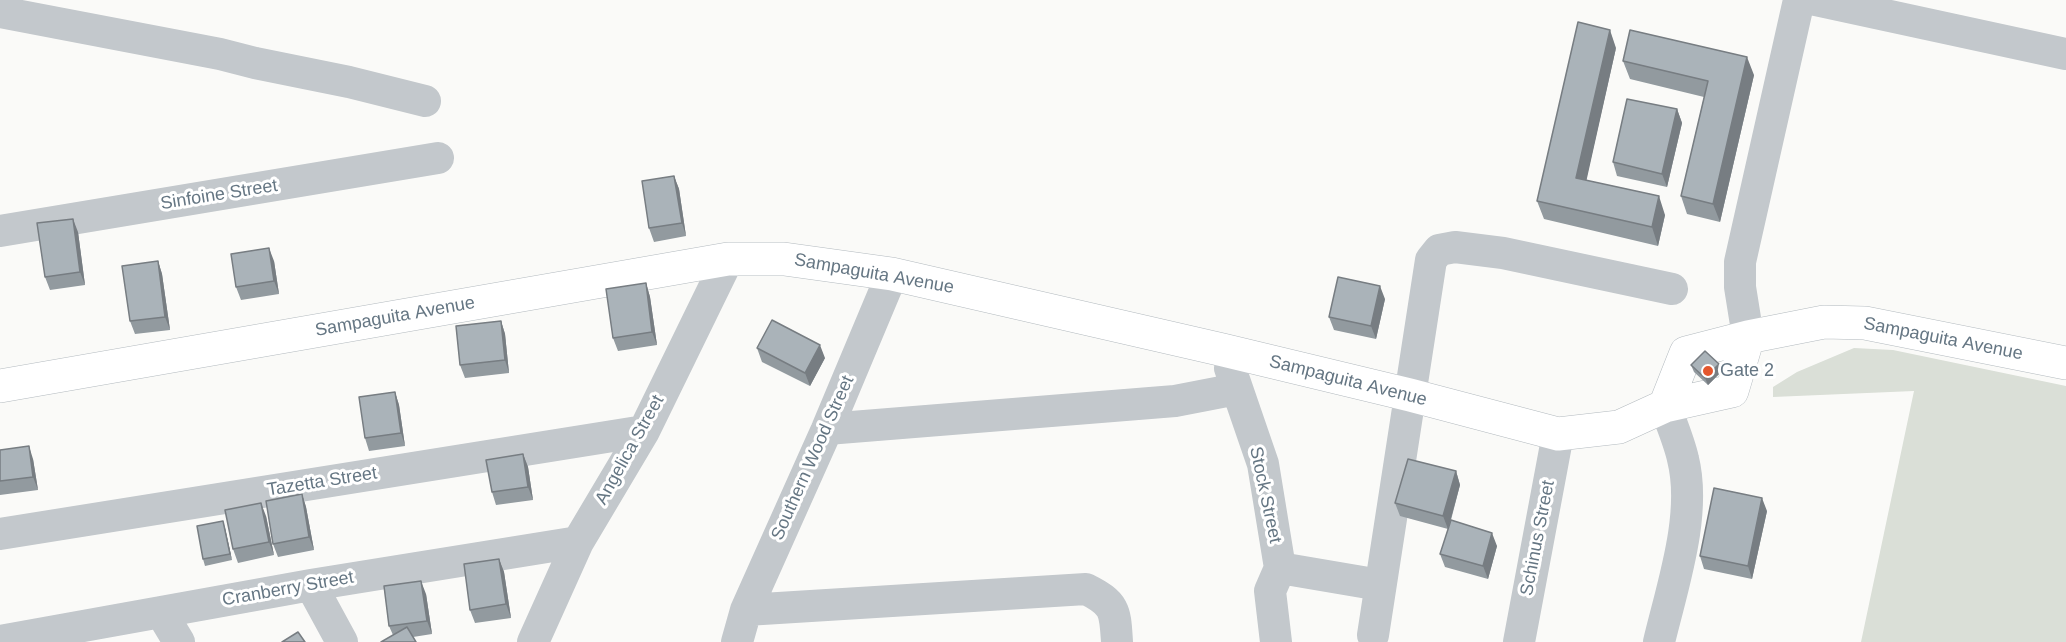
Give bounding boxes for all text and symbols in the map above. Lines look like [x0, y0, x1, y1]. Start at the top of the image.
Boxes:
street label: Sinfoine Street [159, 175, 279, 215]
street label: Sampaguita Avenue [792, 249, 956, 299]
street label: Sampaguita Avenue [313, 292, 477, 342]
street label: Sampaguita Avenue [1862, 313, 2024, 365]
street label: Sampaguita Avenue [1267, 351, 1429, 411]
place label: Gate 2 [1720, 360, 1774, 382]
marker: Gate 2 [1701, 364, 1715, 378]
street label: Southern Wood Street [767, 372, 859, 544]
street label: Angelica Street [591, 391, 669, 509]
street label: Stock Street [1244, 445, 1286, 545]
street label: Tazetta Street [265, 463, 379, 501]
street label: Schinus Street [1516, 478, 1560, 598]
street label: Cranberry Street [221, 567, 355, 611]

